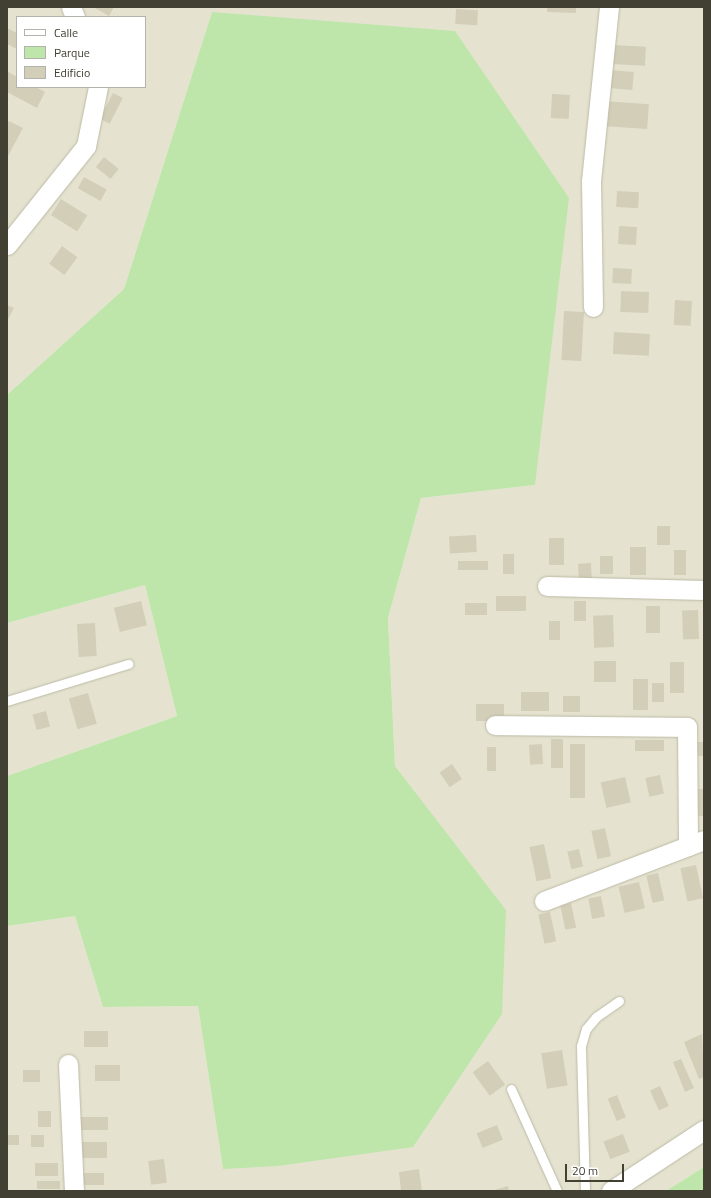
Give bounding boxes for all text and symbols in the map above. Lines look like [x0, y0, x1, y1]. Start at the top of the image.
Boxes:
legend [16, 16, 146, 88]
text: Calle [54, 23, 78, 42]
text: Parque [54, 43, 90, 62]
text: Edificio [54, 63, 90, 82]
scale bar [567, 1156, 626, 1182]
text: 20 m [572, 1161, 598, 1180]

